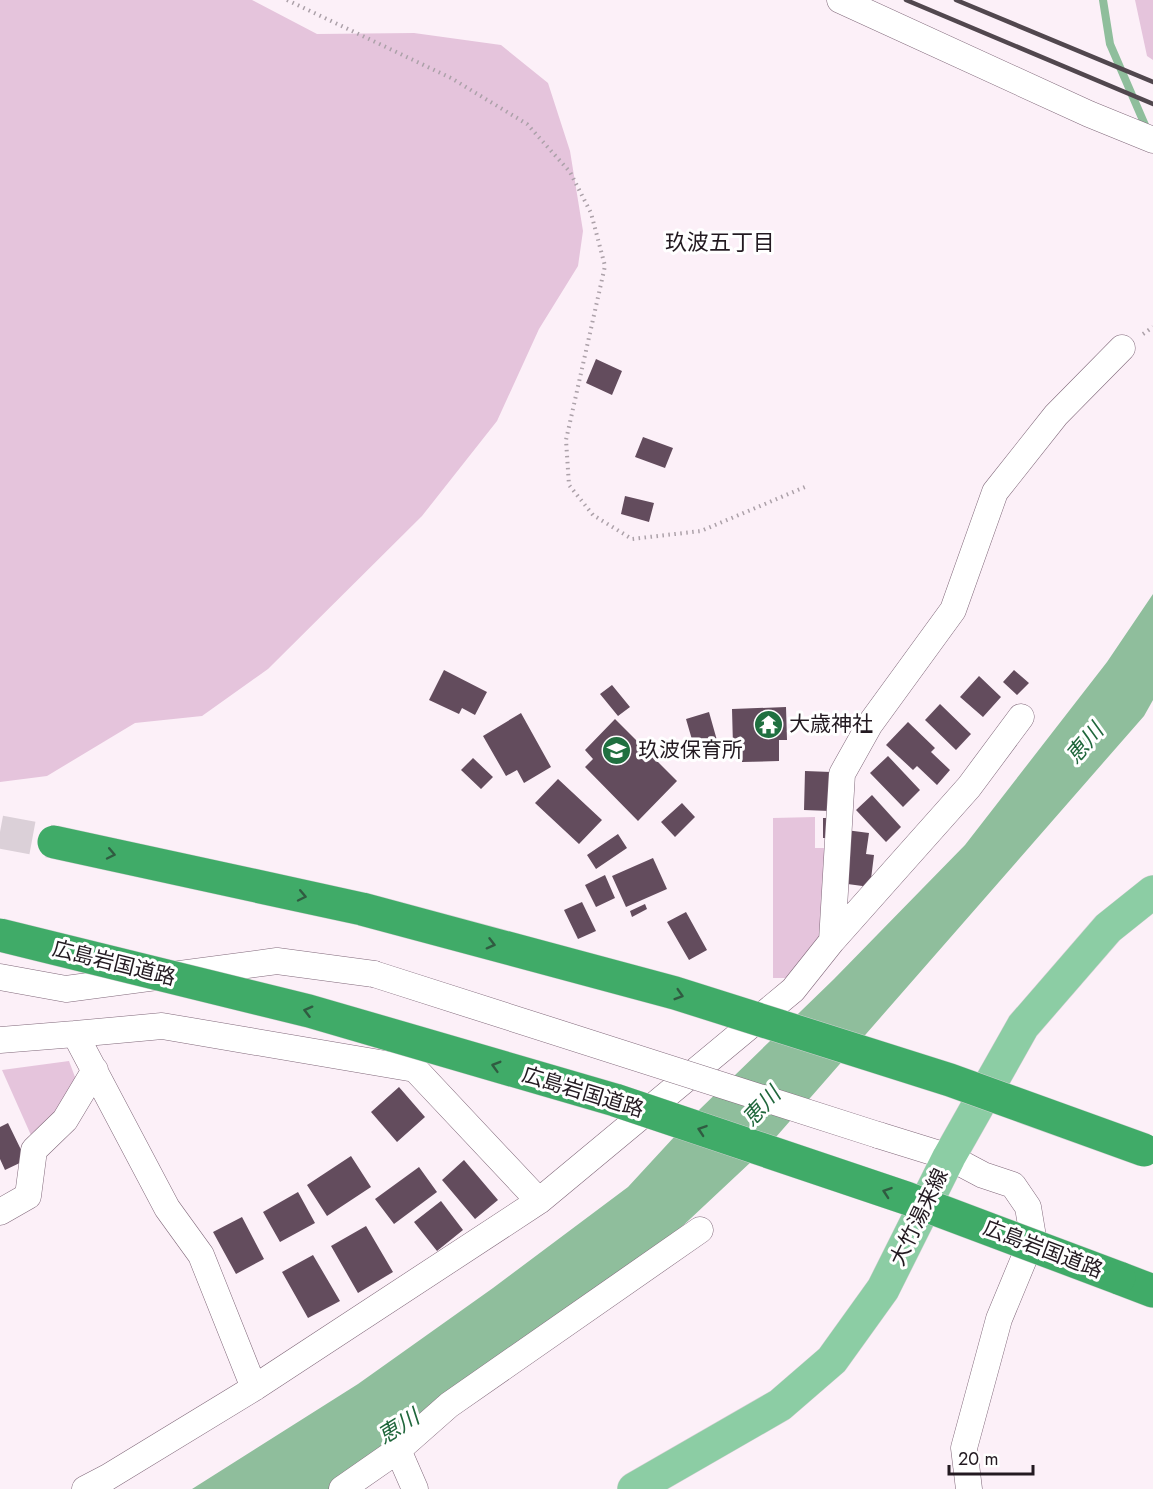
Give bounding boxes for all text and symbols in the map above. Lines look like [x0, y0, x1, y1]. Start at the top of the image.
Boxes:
district label: 玖波五丁目 [665, 226, 775, 258]
temple icon: 大歳神社 [752, 708, 784, 740]
place label: 大歳神社 [789, 709, 873, 739]
water label: 恵川 [1058, 714, 1112, 770]
school or university icon: 玖波保育所 [601, 734, 633, 766]
place label: 玖波保育所 [638, 735, 743, 765]
one-way arrow [106, 847, 116, 860]
one-way arrow [296, 889, 306, 902]
street label: 広島岩国道路 [49, 933, 179, 993]
one-way arrow [485, 937, 495, 949]
one-way arrow [673, 988, 684, 1000]
one-way arrow [304, 1006, 314, 1018]
street label: 広島岩国道路 [518, 1059, 648, 1125]
one-way arrow [491, 1061, 502, 1073]
water label: 恵川 [734, 1078, 789, 1133]
one-way arrow [697, 1124, 708, 1137]
street label: 大竹湯来線 [883, 1163, 955, 1271]
one-way arrow [882, 1186, 893, 1199]
street label: 広島岩国道路 [979, 1212, 1107, 1286]
water label: 恵川 [371, 1400, 427, 1451]
scale bar [949, 1438, 1033, 1476]
text: 20 m [958, 1446, 998, 1472]

